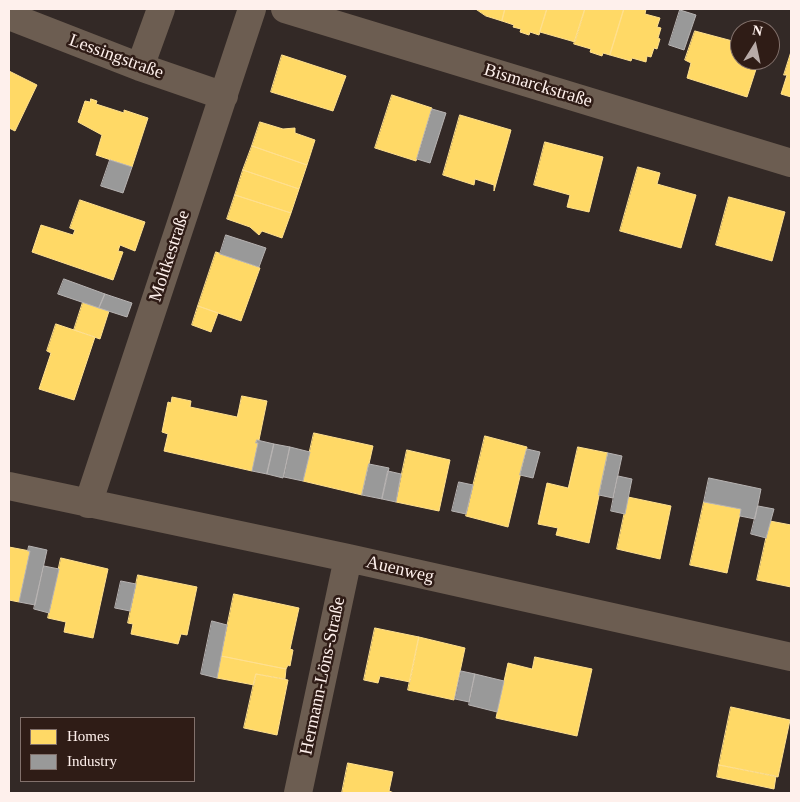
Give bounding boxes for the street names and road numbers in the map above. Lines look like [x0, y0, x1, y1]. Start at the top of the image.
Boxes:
street label: Lessingstraße [66, 30, 166, 84]
street label: Bismarckstraße [481, 59, 595, 113]
street label: Moltkestraße [145, 207, 195, 305]
street label: Auenweg [364, 552, 436, 588]
street label: Hermann-Löns-Straße [296, 595, 350, 757]

